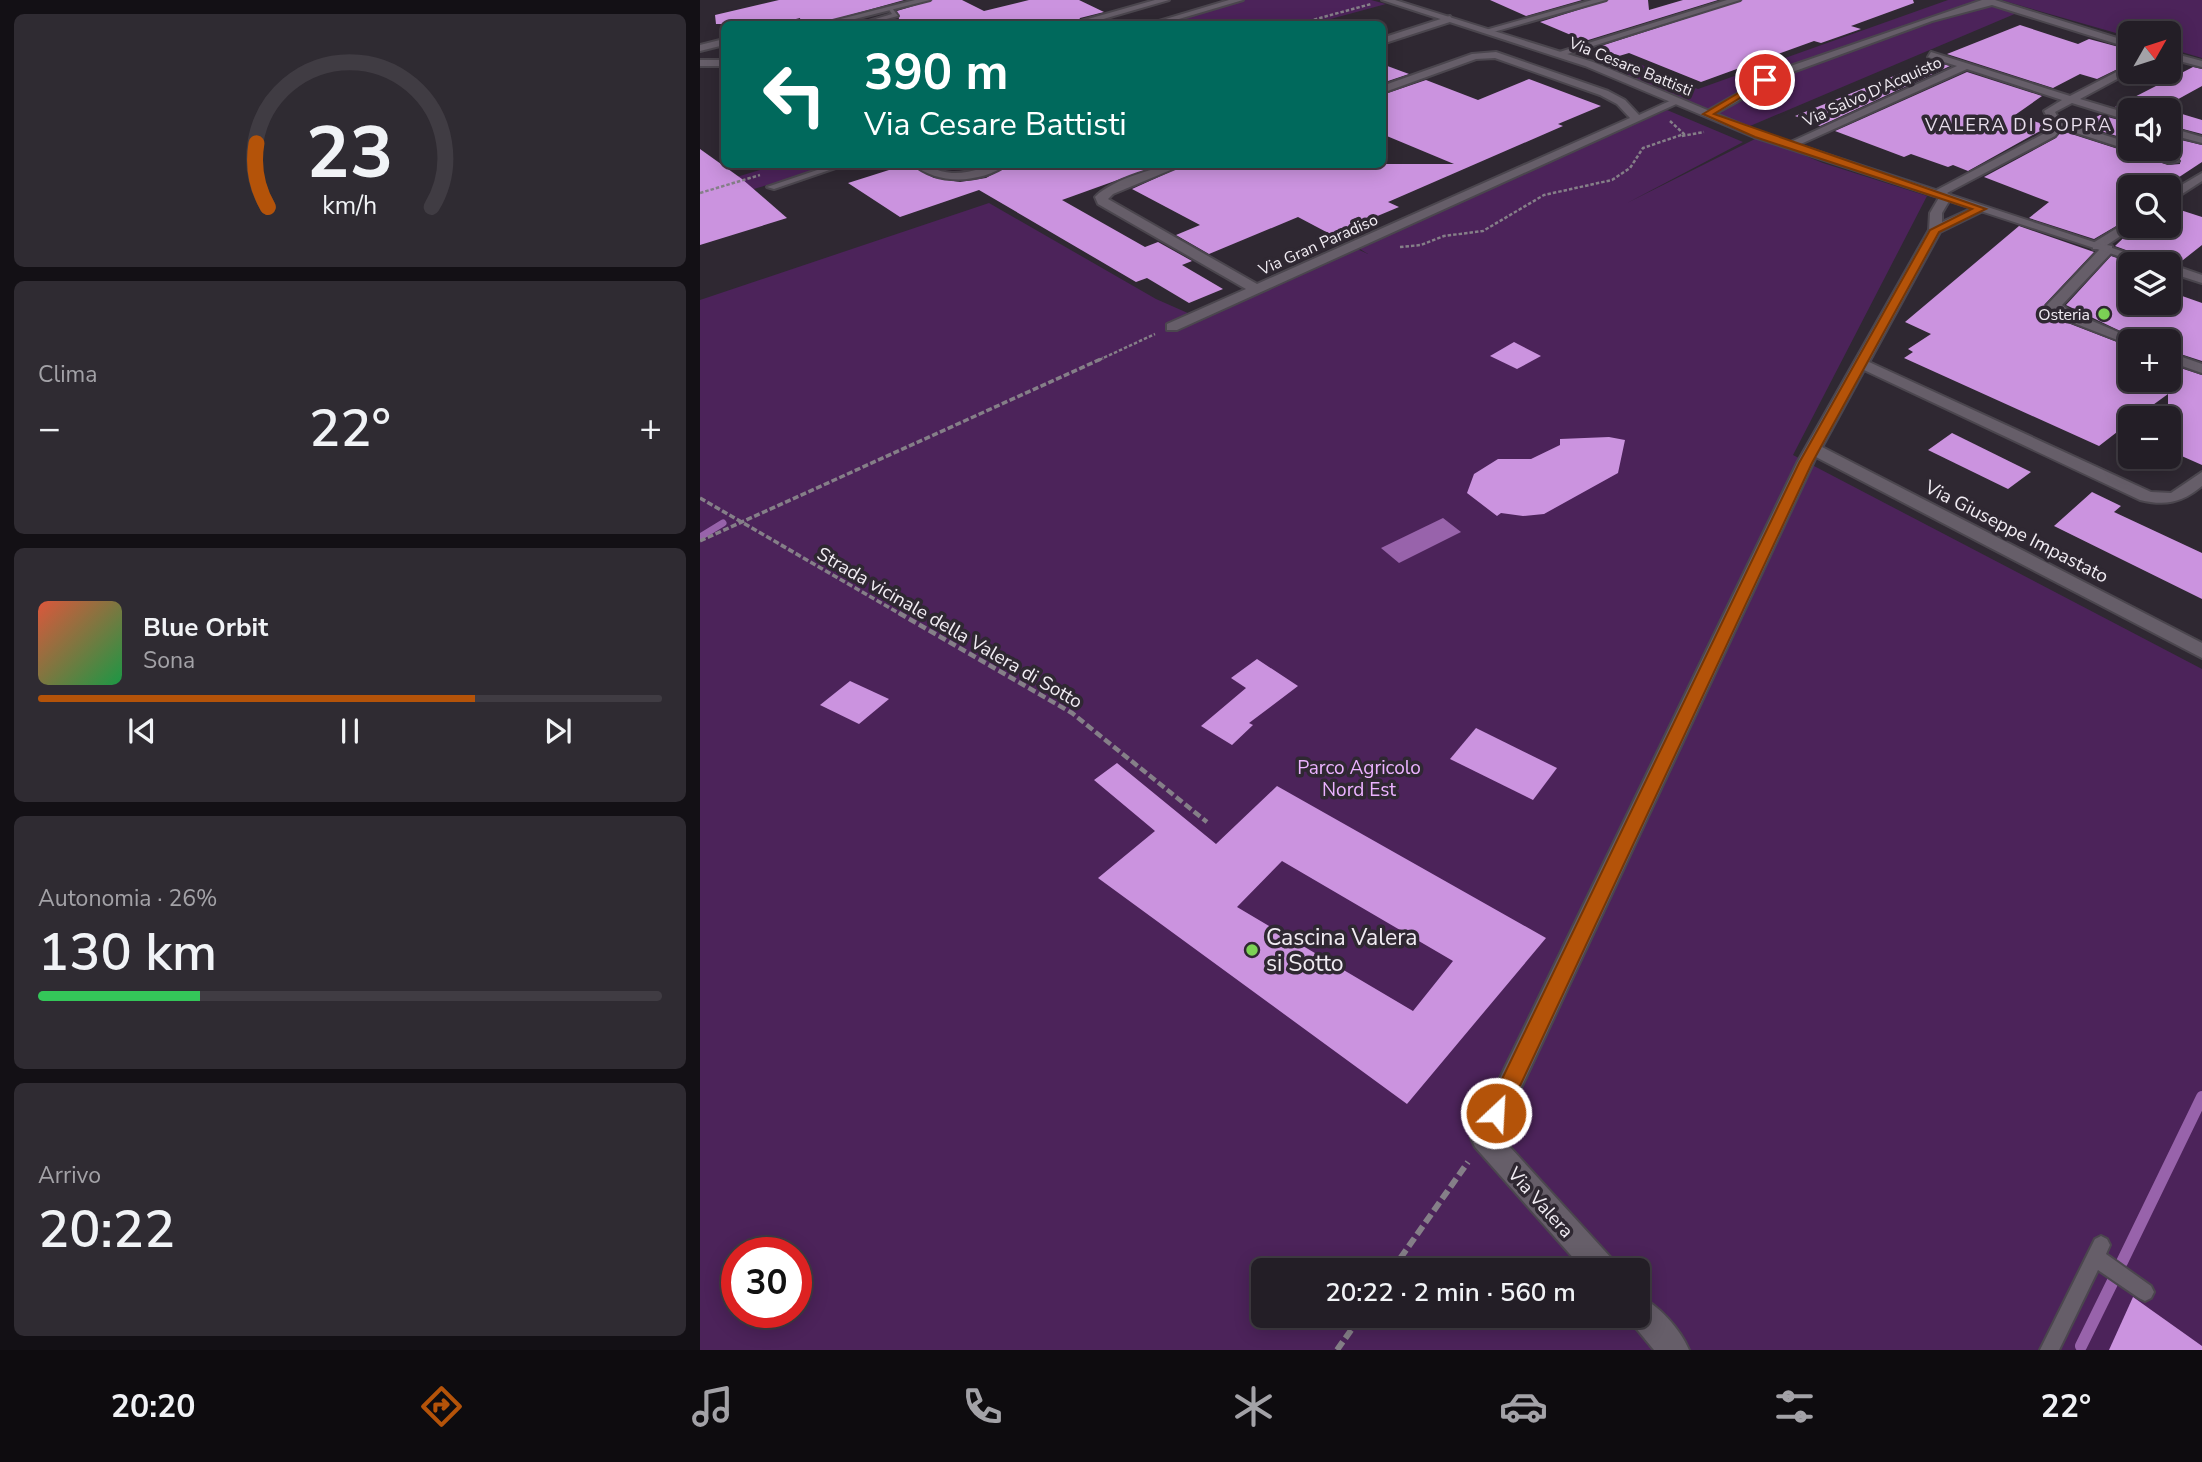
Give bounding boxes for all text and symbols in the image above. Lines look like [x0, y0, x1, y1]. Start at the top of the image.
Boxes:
north arrow [2118, 21, 2180, 84]
map controls [2118, 21, 2181, 469]
street label: Via Cesare Battisti [1565, 32, 1696, 102]
text: 390 m [864, 39, 1008, 106]
icon: left [749, 49, 840, 140]
pin [1735, 50, 1795, 110]
street label: Via Salvo D'Acquisto [1799, 51, 1945, 133]
icon: arrive [1746, 61, 1784, 99]
button: sound [2118, 98, 2181, 161]
text: 23 [306, 103, 394, 203]
text: Via Cesare Battisti [864, 103, 1127, 146]
district label: VALERA DI SOPRA [1924, 113, 2113, 137]
button: search [2118, 175, 2181, 238]
text: km/h [322, 188, 378, 222]
street label: Via Gran Paradiso [1254, 209, 1382, 281]
button: layers [2118, 252, 2181, 315]
place label: Osteria [2038, 304, 2090, 326]
marker: Osteria [2096, 306, 2112, 322]
button: + [2118, 329, 2181, 392]
text: Clima [38, 359, 98, 390]
text: 22° [309, 393, 391, 464]
text: − [38, 403, 61, 454]
text: + [639, 403, 662, 454]
button: − [2118, 406, 2181, 469]
street label: Via Giuseppe Impastato [1919, 474, 2113, 590]
street label: Strada vicinale della Valera di Sotto [812, 541, 1087, 715]
text: Blue Orbit [143, 610, 268, 645]
text: Sona [143, 645, 195, 676]
icon: previous [123, 712, 161, 750]
icon: pause [331, 712, 369, 750]
icon: next [539, 712, 577, 750]
park label: Parco Agricolo Nord Est [1297, 755, 1421, 803]
text: Autonomia · 26% [38, 883, 218, 914]
text: 130 km [38, 917, 217, 988]
place label: Cascina Valera si Sotto [1266, 922, 1417, 979]
marker: Cascina Valera si Sotto [1244, 942, 1260, 958]
position arrow [1459, 1076, 1533, 1150]
text: Arrivo [38, 1160, 101, 1191]
street label: Via Valera [1501, 1161, 1579, 1244]
text: 20:22 [38, 1194, 175, 1265]
speed limit sign: 30 [721, 1237, 812, 1328]
text: 20:22 · 2 min · 560 m [1325, 1275, 1576, 1310]
icon: directions [417, 1382, 466, 1431]
icon: music [688, 1382, 737, 1431]
icon: phone [958, 1382, 1007, 1431]
icon: climate [1229, 1382, 1278, 1431]
icon: car [1499, 1382, 1548, 1431]
icon: filters [1770, 1382, 1819, 1431]
text: 20:20 [111, 1385, 196, 1428]
text: 22° [2041, 1385, 2091, 1428]

